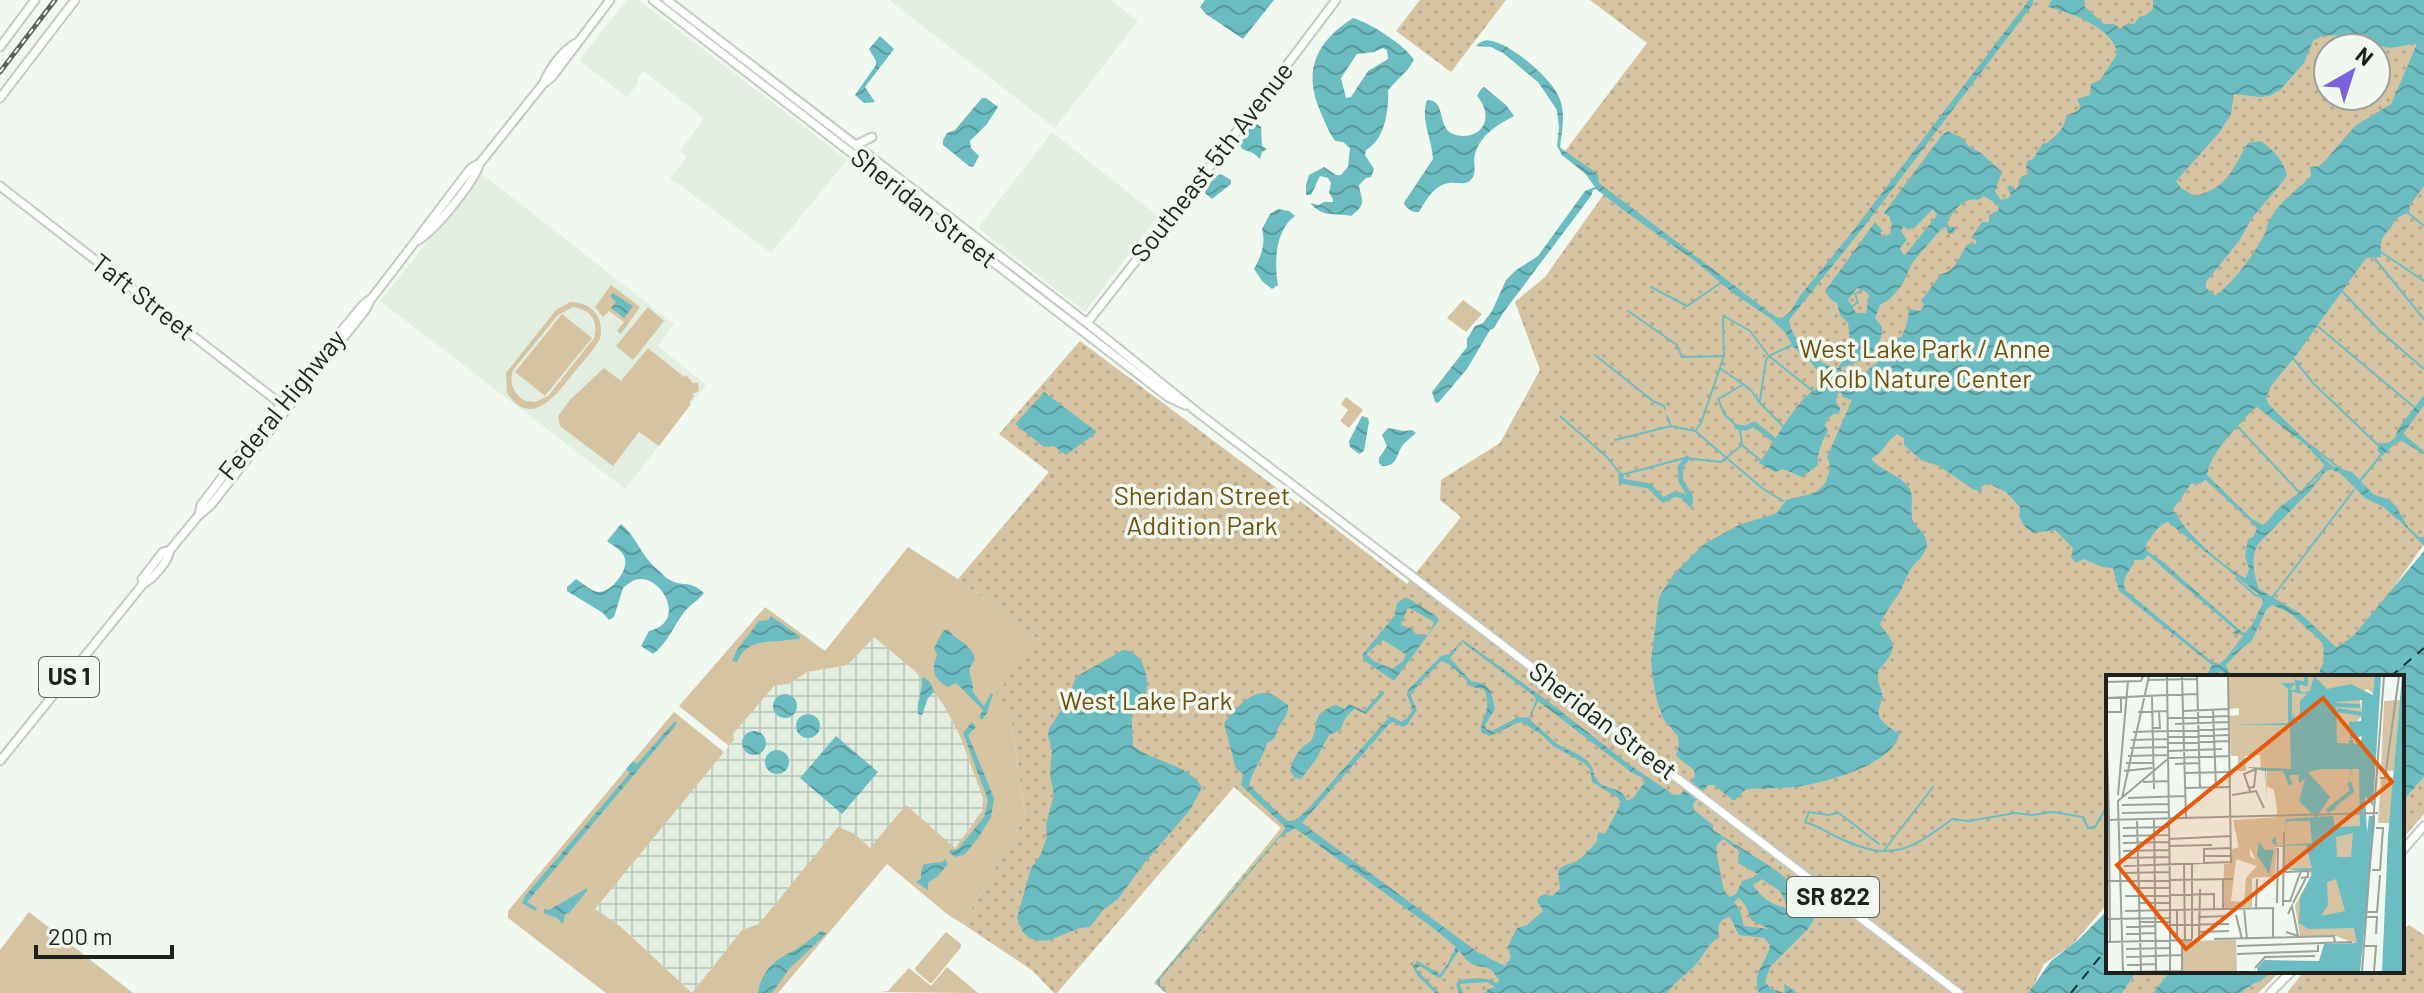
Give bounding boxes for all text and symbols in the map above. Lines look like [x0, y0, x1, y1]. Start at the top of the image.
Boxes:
north arrow [2312, 32, 2392, 112]
text: N [2351, 41, 2379, 70]
street label: Southeast 5th Avenue [1123, 55, 1299, 267]
street label: Sheridan Street [846, 140, 1004, 273]
street label: Taft Street [86, 246, 202, 346]
street label: Federal Highway [211, 323, 351, 485]
park label: West Lake Park / Anne Kolb Nature Center [1799, 332, 2051, 393]
park label: Sheridan Street Addition Park [1114, 479, 1290, 540]
street label: Sheridan Street [1524, 654, 1684, 785]
road number: US 1 [39, 657, 99, 697]
inset map [2106, 675, 2404, 973]
park label: West Lake Park [1059, 684, 1233, 715]
road number: SR 822 [1787, 877, 1879, 917]
scale bar [36, 909, 172, 959]
text: 200 m [48, 921, 113, 950]

